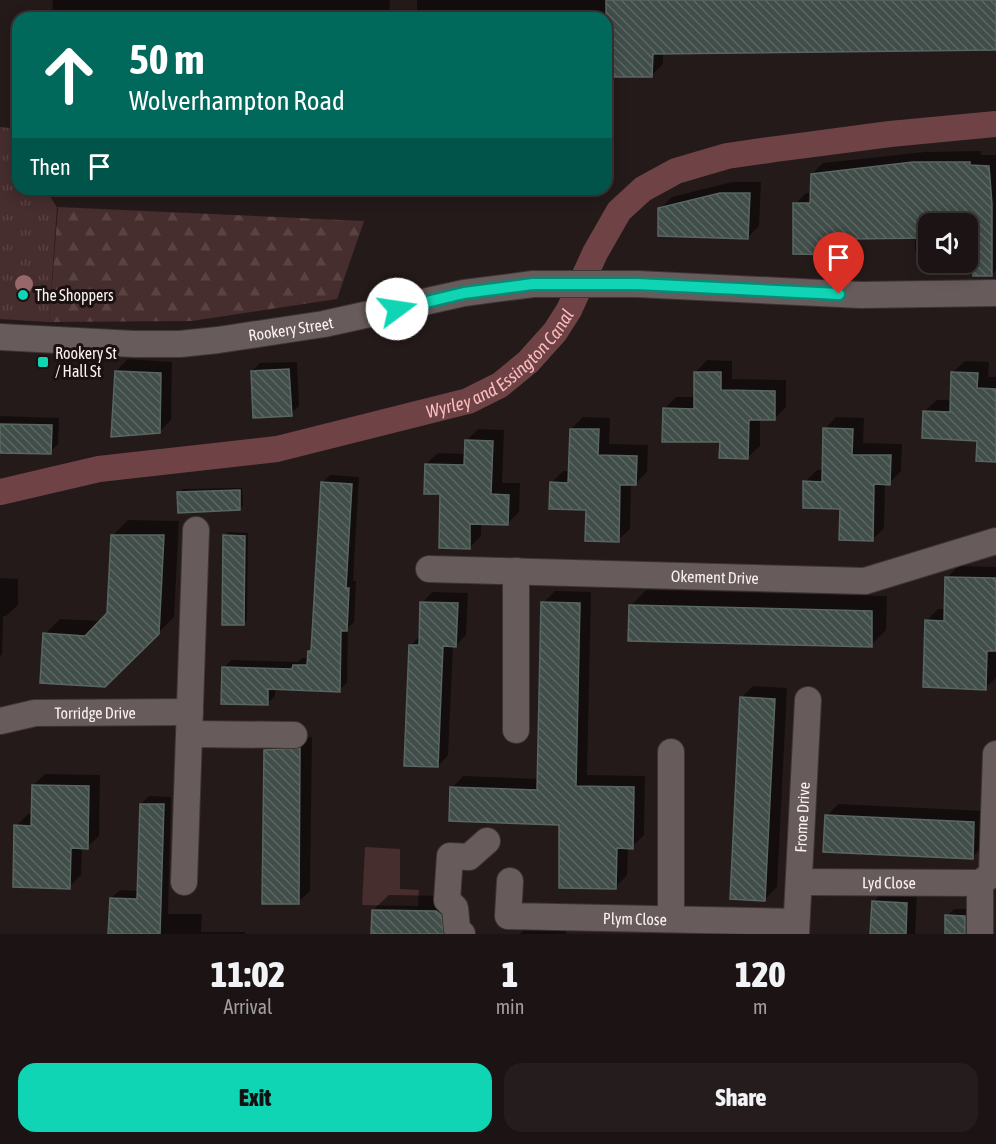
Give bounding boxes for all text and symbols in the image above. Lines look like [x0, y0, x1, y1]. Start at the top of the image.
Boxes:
text: 50 m [129, 35, 204, 83]
icon: ahead [30, 36, 108, 114]
text: Wolverhampton Road [129, 85, 345, 116]
icon: arrive [83, 150, 116, 183]
text: Then [30, 154, 71, 180]
map controls [918, 213, 978, 273]
button: sound [918, 213, 978, 273]
pin [813, 232, 864, 294]
icon: arrive [822, 241, 855, 274]
position arrow [365, 277, 429, 341]
place label: The Shoppers [35, 286, 114, 305]
marker: The Shoppers [16, 288, 30, 302]
water label: Wyrley and Essington Canal [423, 305, 578, 422]
street label: Rookery Street [247, 313, 335, 344]
place label: Rookery St / Hall St [55, 344, 117, 380]
marker: Rookery St / Hall St [36, 355, 50, 369]
street label: Okement Drive [671, 567, 759, 587]
street label: Torridge Drive [54, 703, 136, 723]
street label: Frome Drive [791, 781, 813, 853]
street label: Lyd Close [862, 873, 916, 892]
street label: Plym Close [603, 909, 667, 928]
text: 11:02 [210, 953, 285, 995]
text: 1 [502, 953, 518, 995]
text: 120 [735, 953, 786, 995]
text: Arrival [223, 995, 272, 1018]
text: min [496, 995, 524, 1018]
text: m [753, 995, 767, 1018]
button: Exit [18, 1063, 492, 1132]
button: Share [504, 1063, 978, 1132]

